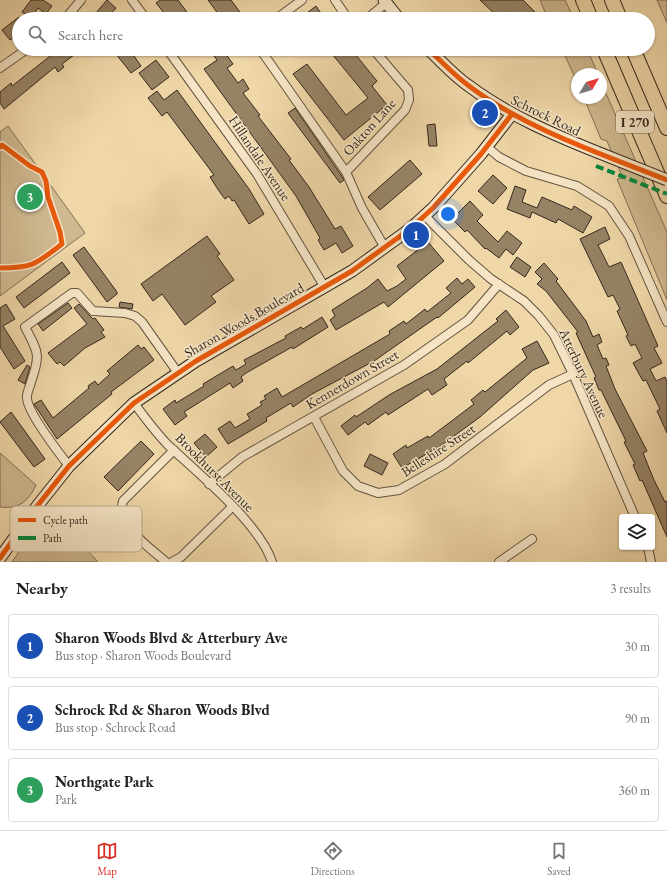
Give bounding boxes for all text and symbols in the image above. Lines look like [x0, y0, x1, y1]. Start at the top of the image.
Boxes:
search box [12, 12, 655, 56]
icon: search [26, 23, 48, 45]
text: Search here [58, 25, 123, 44]
north arrow [571, 68, 607, 104]
street label: Schrock Road [508, 90, 585, 140]
street label: Oakton Lane [339, 94, 400, 159]
pin: 2 [472, 98, 498, 128]
road number: I 270 [616, 111, 654, 133]
street label: Hillandale Avenue [225, 112, 295, 204]
pin: 3 [17, 182, 43, 212]
your location [438, 204, 458, 224]
pin: 1 [403, 220, 429, 250]
street label: Sharon Woods Boulevard [181, 278, 308, 362]
street label: Atterbury Avenue [555, 324, 613, 421]
street label: Kennerdown Street [302, 345, 402, 413]
street label: Belleshire Street [398, 419, 479, 481]
street label: Brookhurst Avenue [172, 429, 259, 516]
legend [10, 506, 142, 552]
text: Cycle path [43, 513, 88, 527]
map controls [619, 514, 655, 550]
button: layers [619, 514, 655, 550]
text: Path [43, 531, 62, 545]
text: Nearby [16, 577, 68, 599]
text: 3 results [610, 580, 651, 597]
text: Sharon Woods Blvd & Atterbury Ave [55, 628, 287, 647]
text: 1 [27, 638, 33, 655]
text: 30 m [625, 638, 650, 655]
text: Bus stop · Sharon Woods Boulevard [55, 647, 231, 664]
text: Schrock Rd & Sharon Woods Blvd [55, 700, 270, 719]
text: 2 [27, 710, 33, 727]
text: 90 m [625, 710, 650, 727]
text: Bus stop · Schrock Road [55, 719, 176, 736]
text: Northgate Park [55, 772, 154, 791]
text: 3 [27, 782, 33, 799]
text: 360 m [619, 782, 650, 799]
text: Park [55, 791, 77, 808]
tab: Map [96, 840, 118, 878]
tab: Directions [311, 840, 355, 878]
tab: Saved [547, 840, 571, 878]

